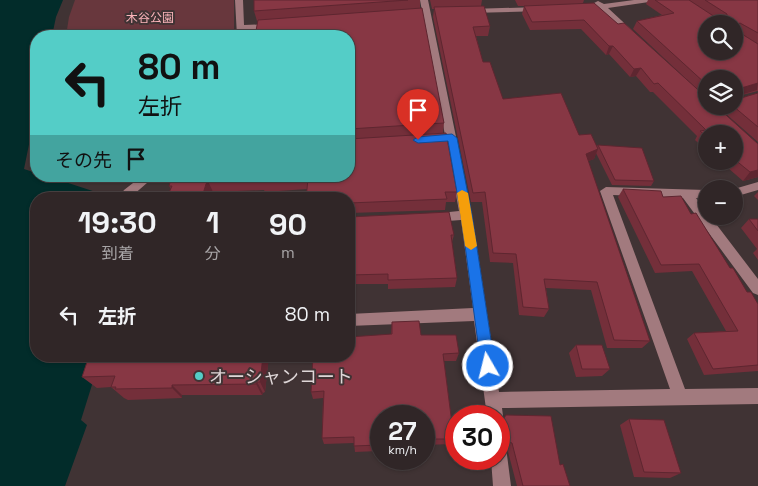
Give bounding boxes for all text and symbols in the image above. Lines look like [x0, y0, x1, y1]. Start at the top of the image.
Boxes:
park label: 木谷公園 [126, 10, 174, 26]
map controls [698, 15, 743, 225]
button: search [698, 15, 743, 60]
text: 80 m [138, 45, 220, 89]
icon: left [55, 50, 120, 115]
button: layers [698, 70, 743, 115]
pin [397, 89, 439, 140]
text: 左折 [138, 92, 182, 120]
icon: arrive [404, 96, 432, 124]
button: + [698, 125, 743, 170]
icon: arrive [122, 145, 150, 173]
text: その先 [55, 148, 112, 173]
button: − [698, 180, 743, 225]
text: 19:30 [78, 203, 157, 242]
text: 1 [206, 203, 220, 242]
text: 90 [269, 205, 307, 244]
text: m [281, 242, 295, 263]
text: 到着 [101, 243, 133, 264]
text: 分 [205, 243, 221, 264]
icon: left [55, 301, 83, 329]
text: 80 m [285, 302, 330, 327]
text: 左折 [98, 304, 136, 329]
position arrow [461, 339, 513, 391]
place label: オーシャンコート [209, 365, 353, 388]
marker: オーシャンコート [193, 370, 205, 382]
speed limit sign: 30 [445, 405, 510, 470]
text: 27 [388, 415, 417, 447]
text: km/h [388, 442, 417, 458]

